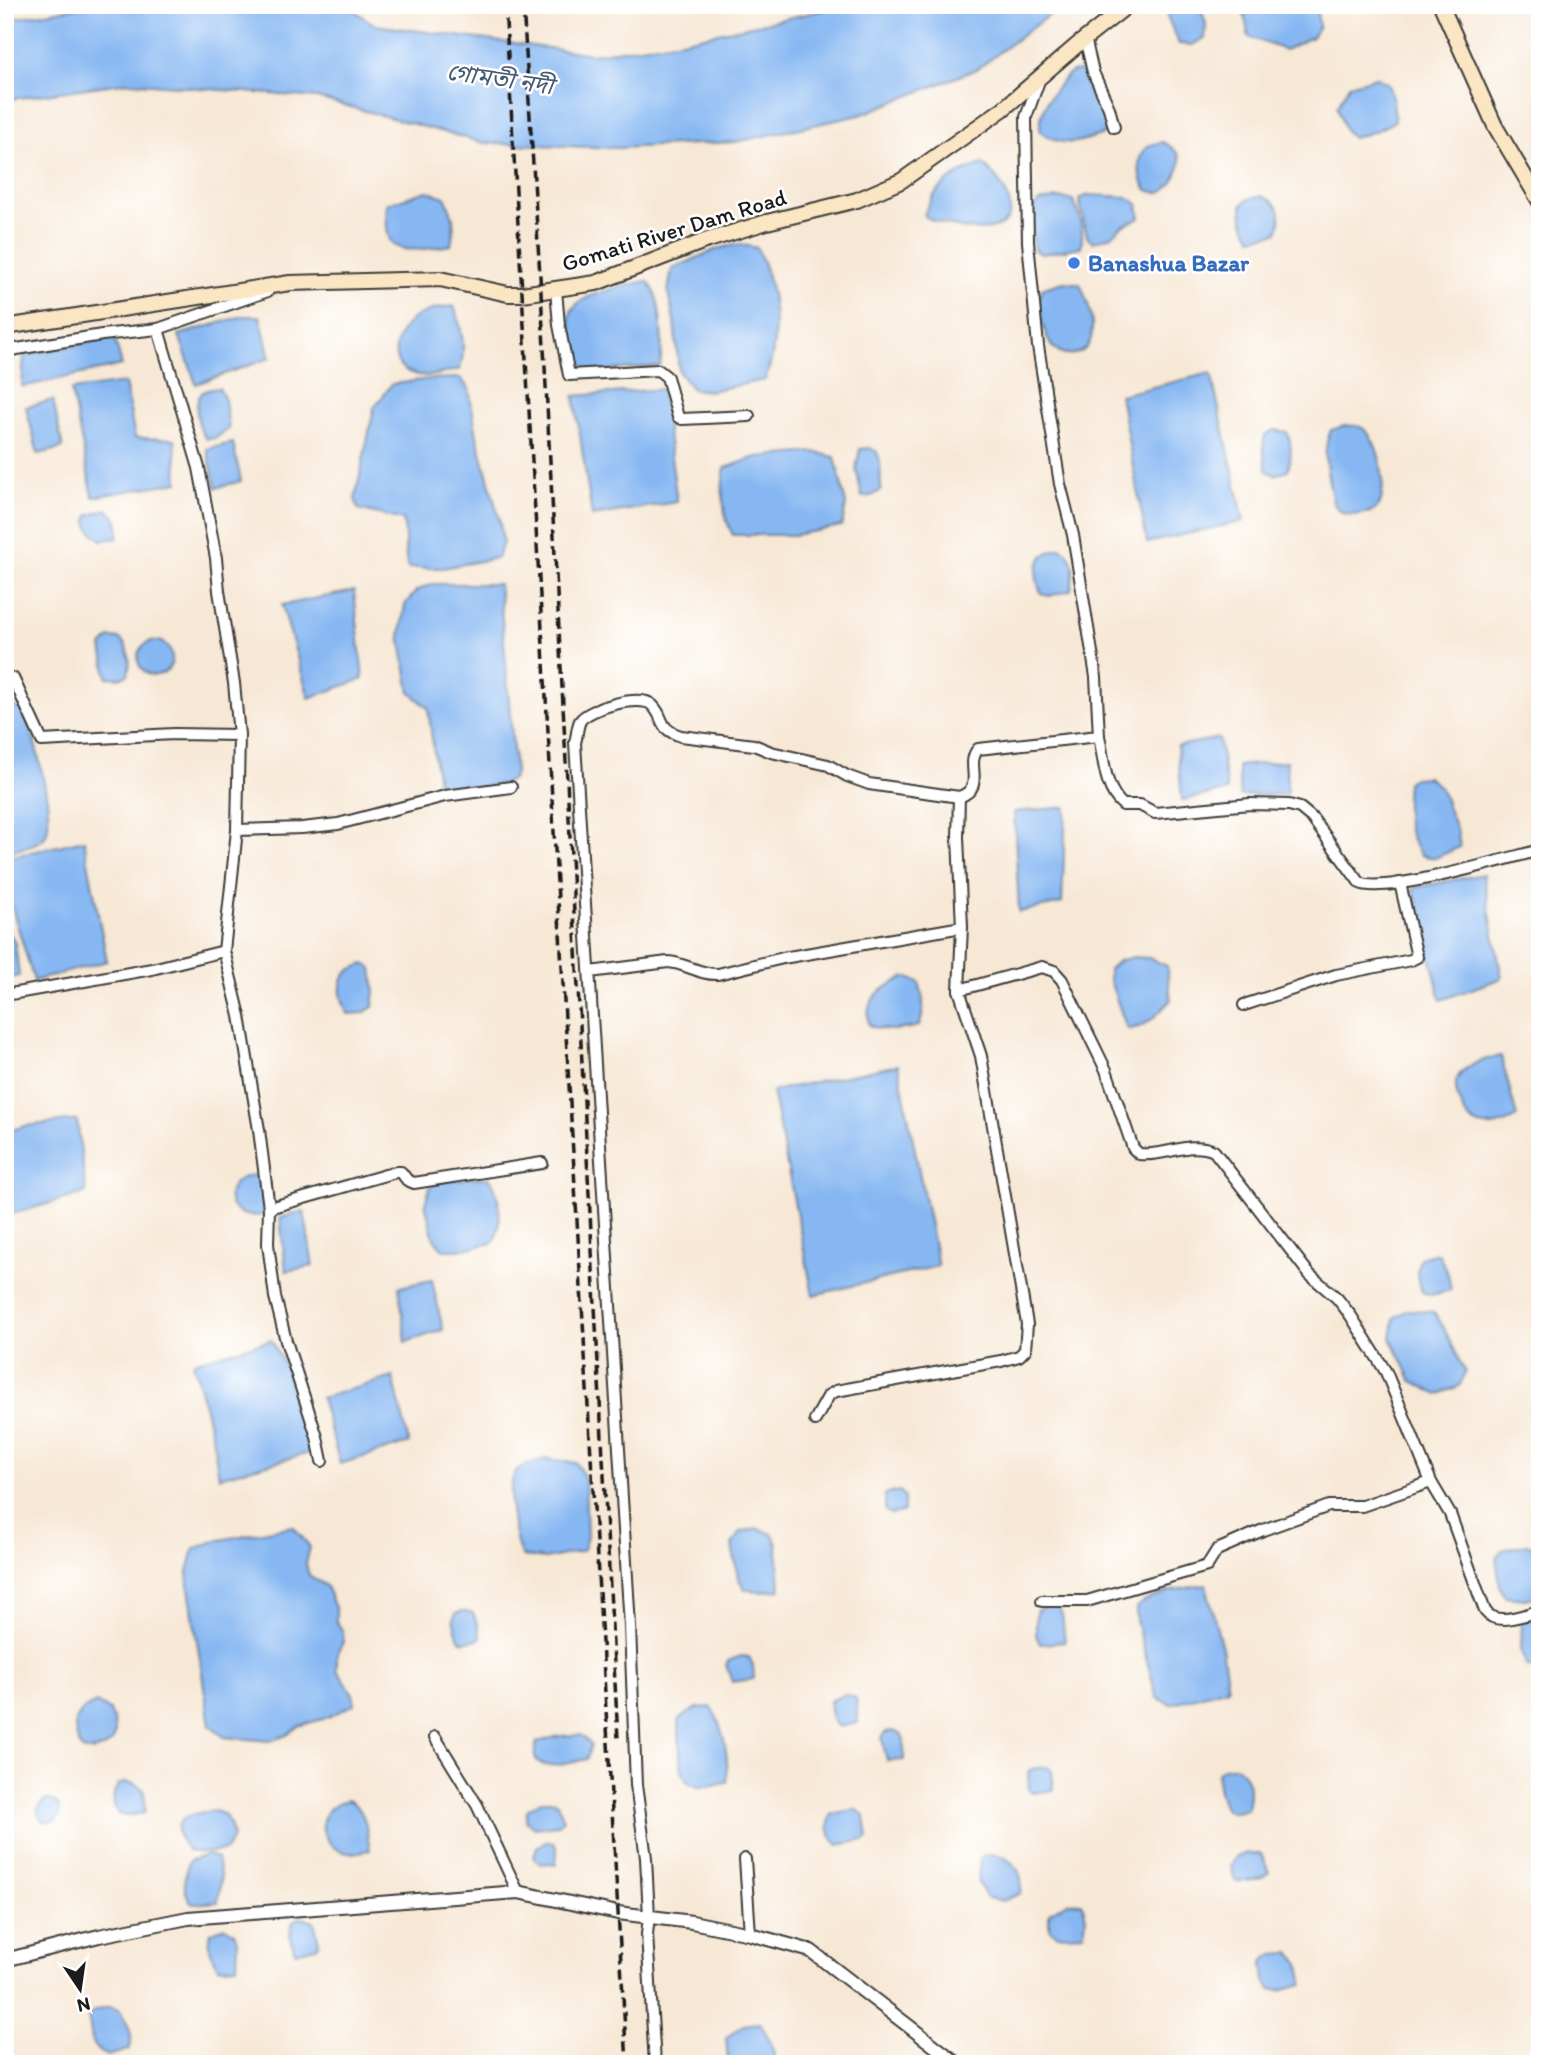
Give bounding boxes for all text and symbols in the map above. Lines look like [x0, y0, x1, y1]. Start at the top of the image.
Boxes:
water label: গোমতী নদী [445, 57, 560, 101]
street label: Gomati River Dam Road [558, 182, 790, 278]
place label: Banashua Bazar [1088, 249, 1249, 277]
marker: Banashua Bazar [1066, 255, 1082, 271]
north arrow [46, 1954, 116, 2024]
text: N [75, 1992, 93, 2018]

